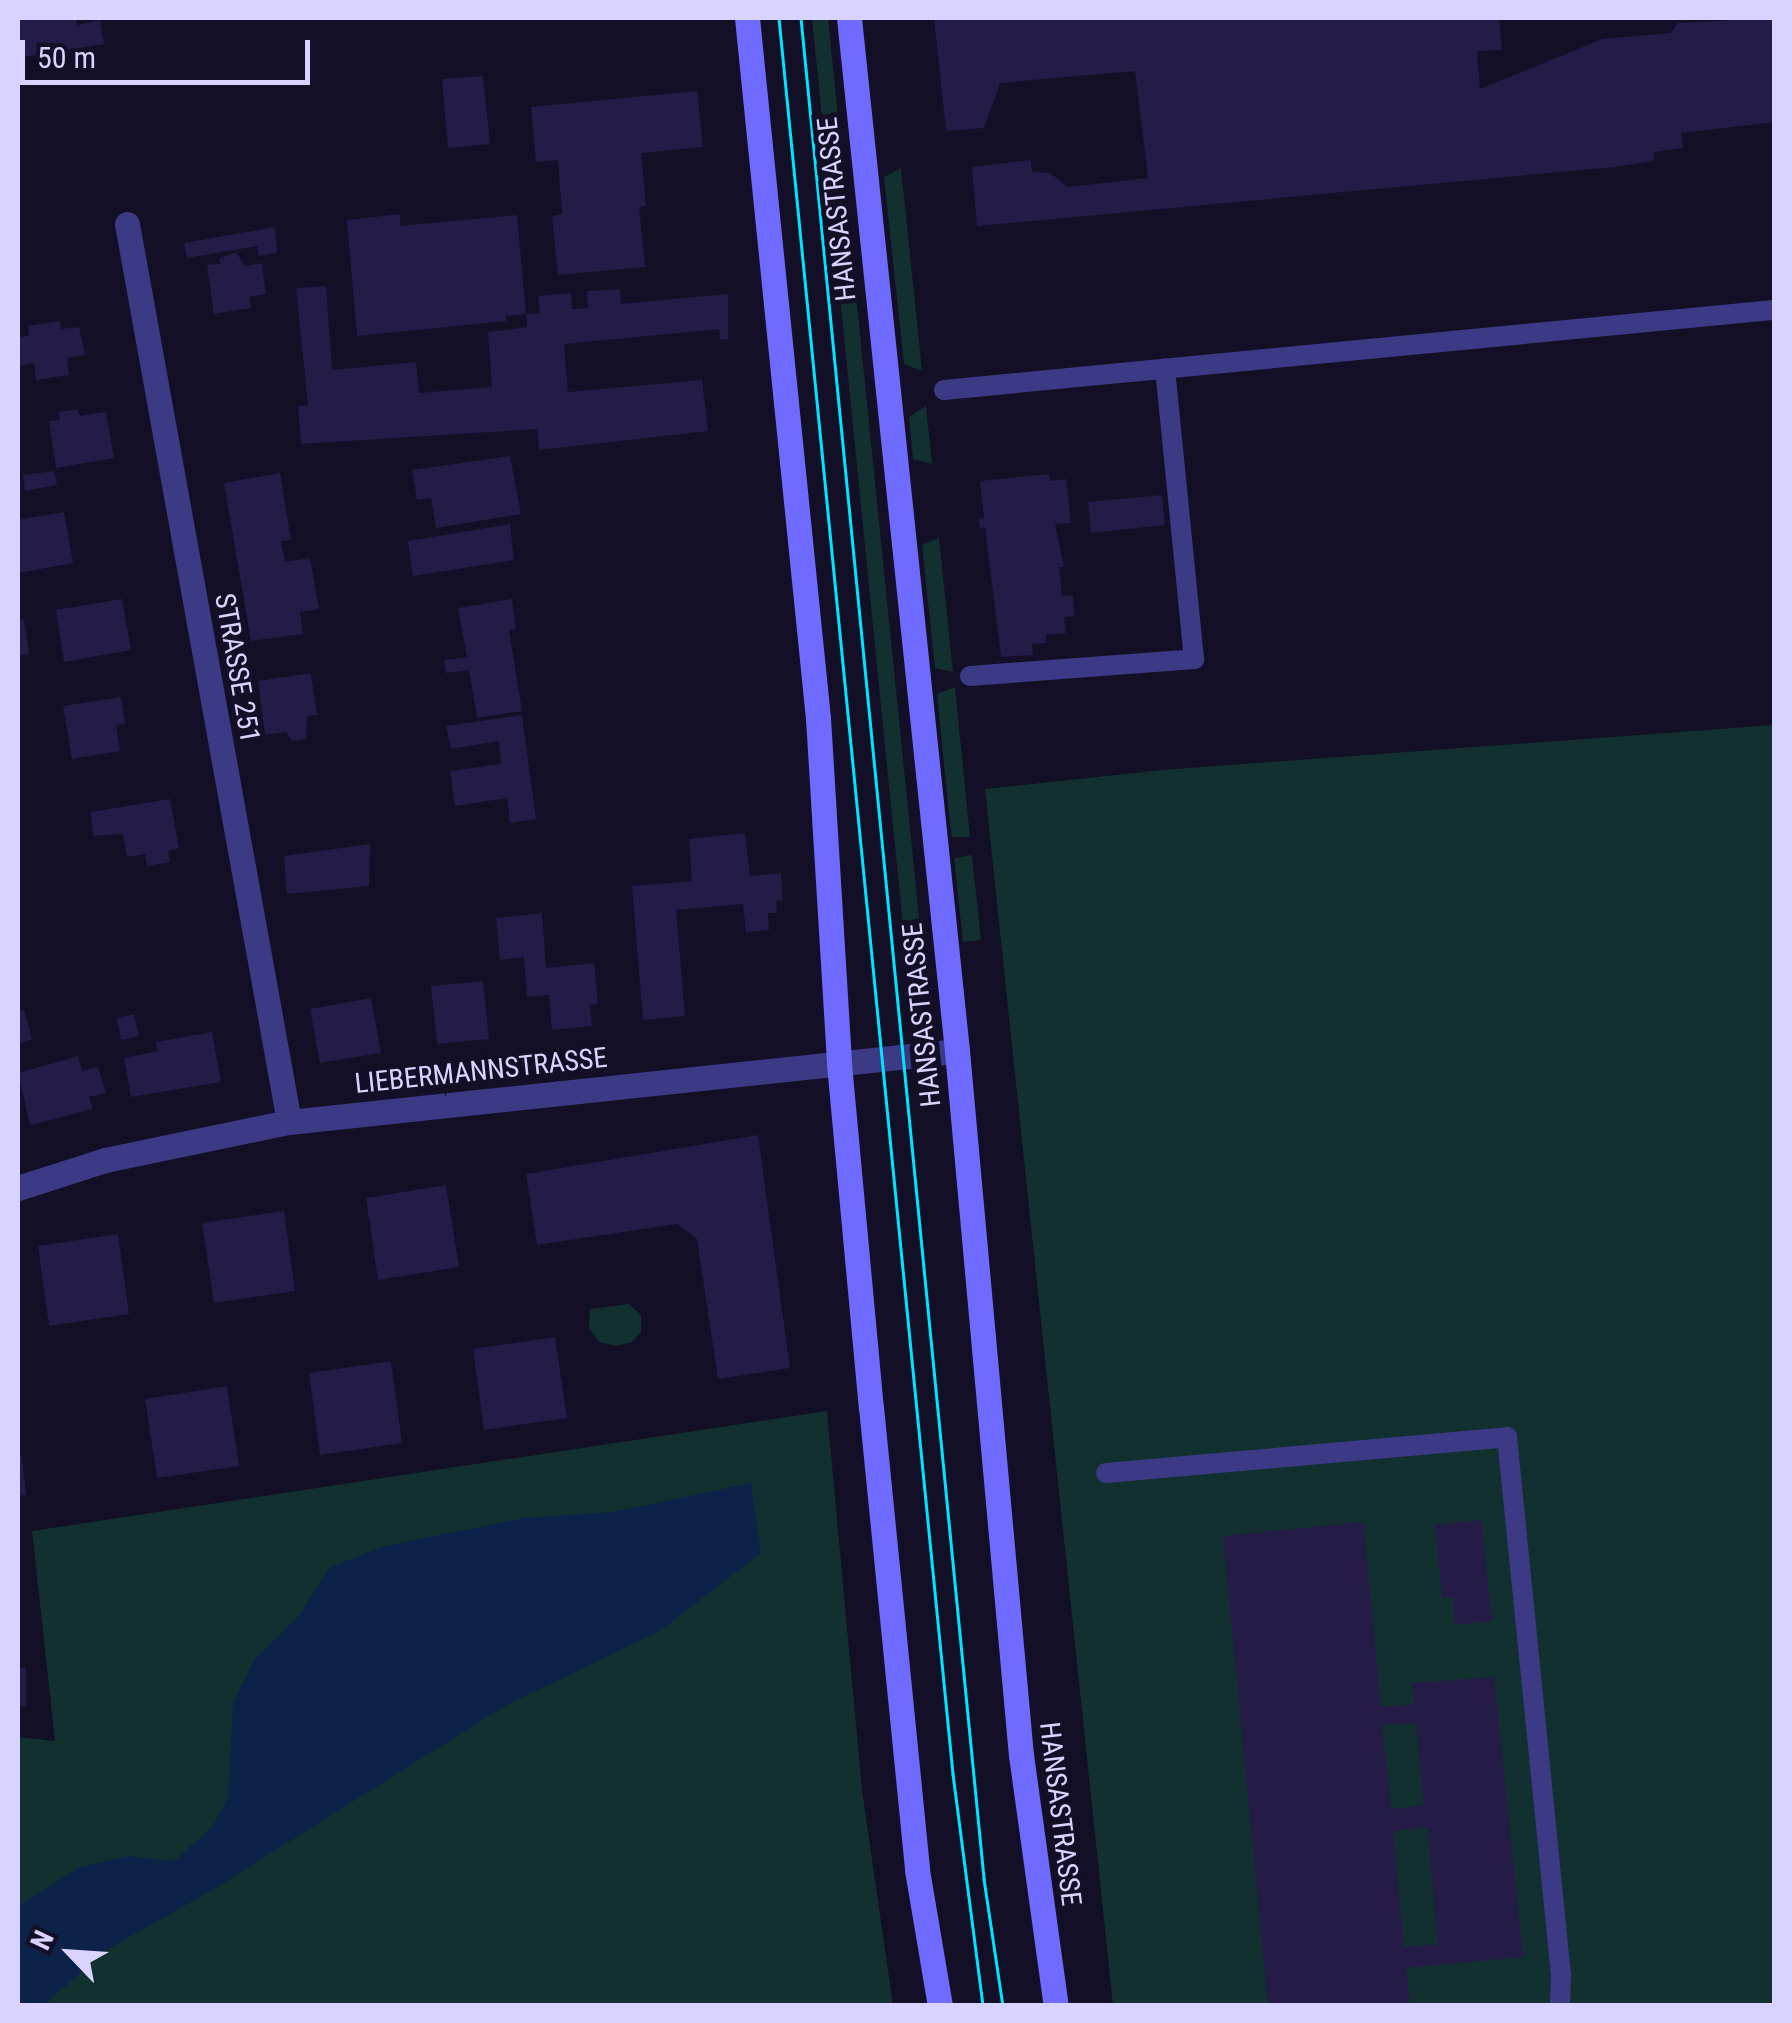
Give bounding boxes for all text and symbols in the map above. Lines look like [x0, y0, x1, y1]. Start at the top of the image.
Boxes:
scale bar [25, 20, 315, 82]
text: 50 m [37, 40, 96, 75]
street label: HANSASTRASSE [811, 115, 863, 303]
street label: STRASSE 251 [207, 591, 267, 745]
street label: HANSASTRASSE [896, 921, 948, 1109]
street label: LIEBERMANNSTRASSE [353, 1041, 609, 1101]
street label: HANSASTRASSE [1032, 1720, 1088, 1908]
north arrow [20, 1903, 120, 2003]
text: N [24, 1925, 61, 1955]

